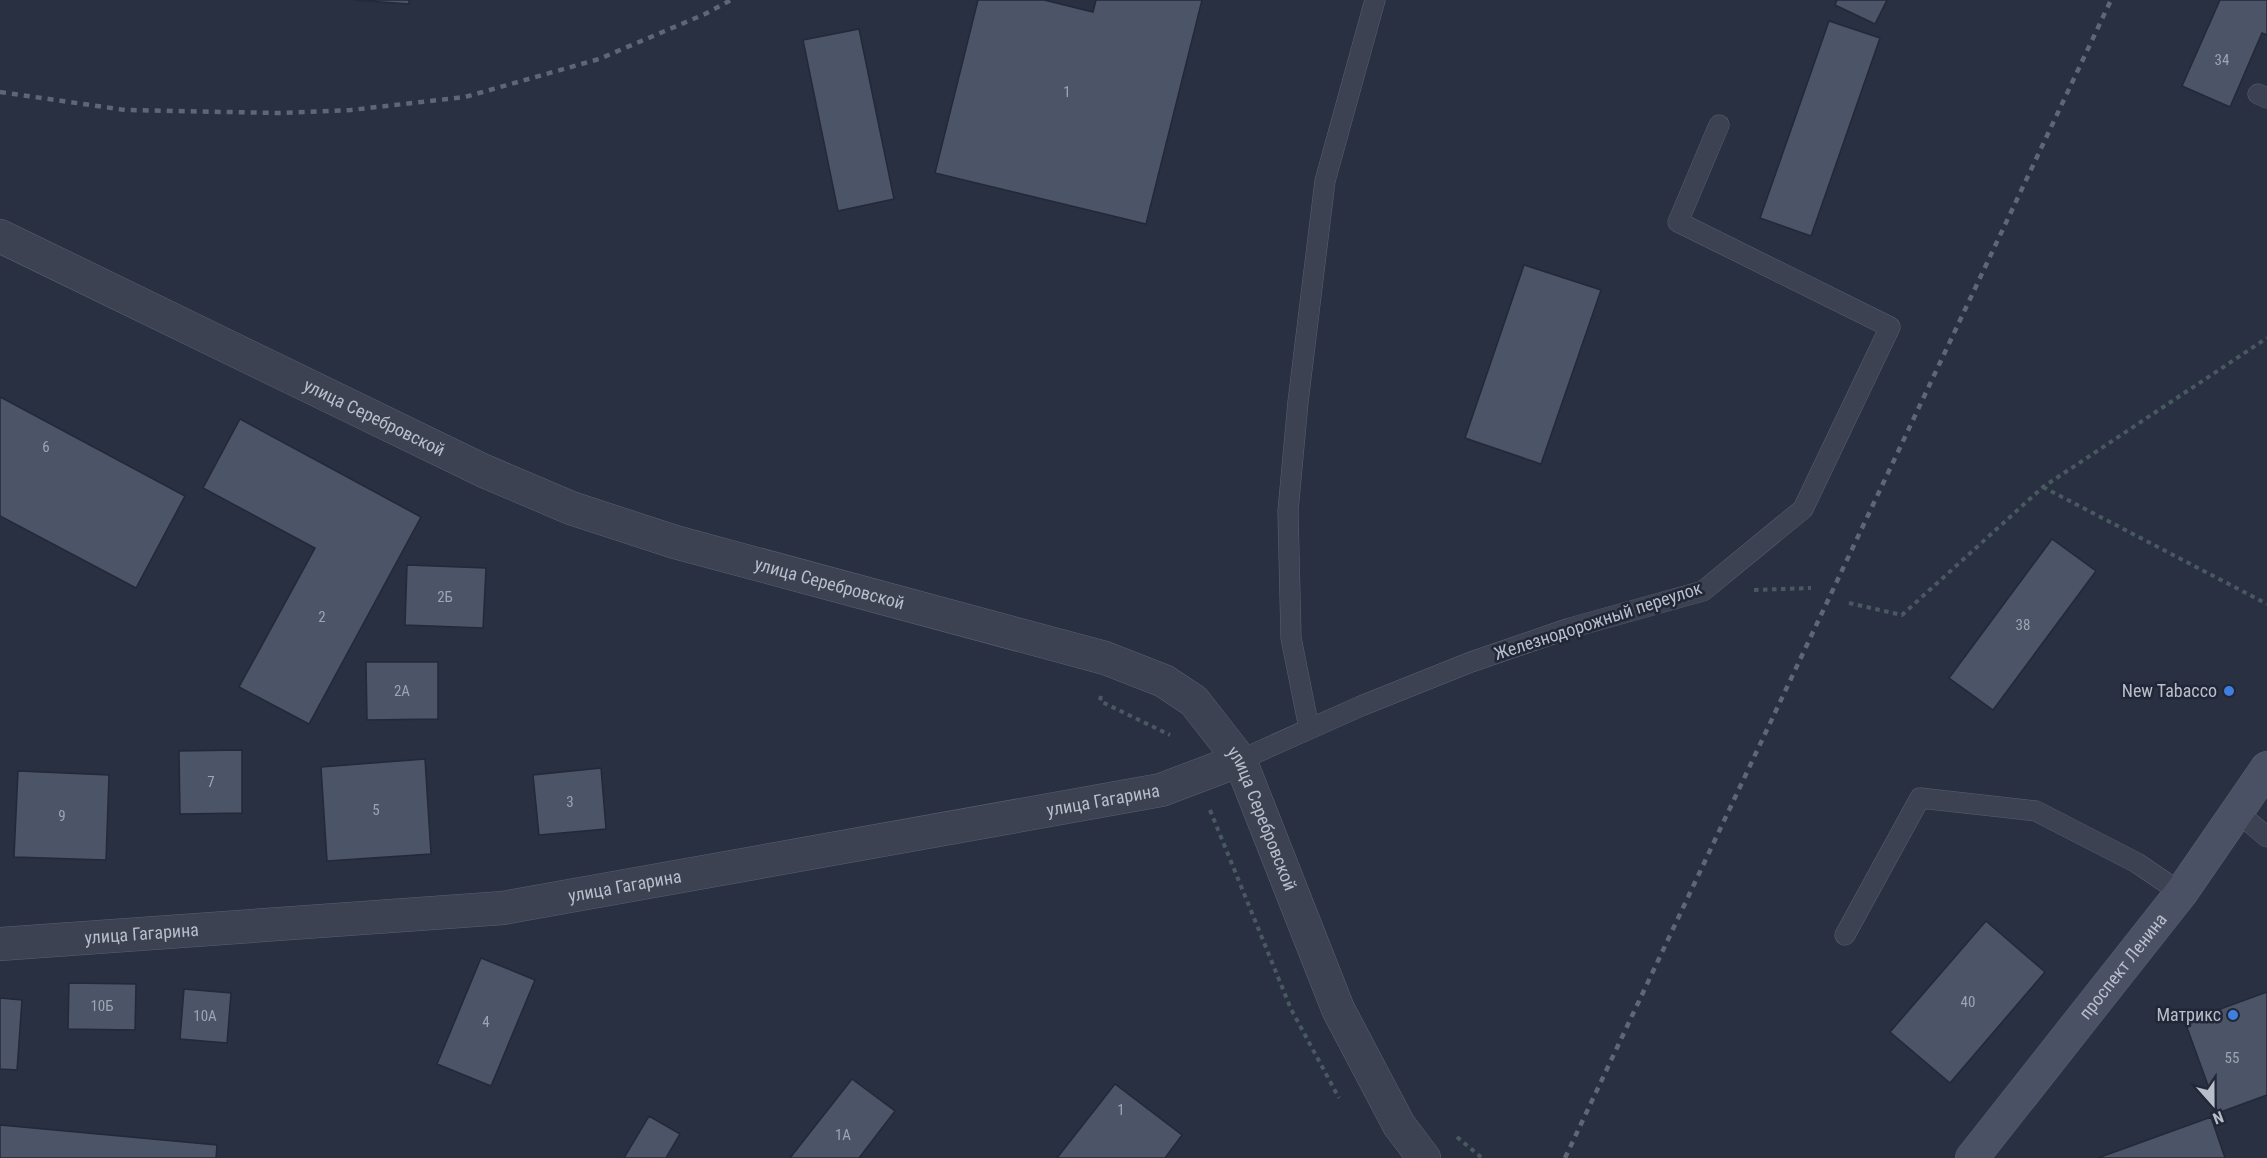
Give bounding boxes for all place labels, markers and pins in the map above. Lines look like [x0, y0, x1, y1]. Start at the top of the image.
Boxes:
place label: New Tabacco [2122, 680, 2217, 701]
marker: New Tabacco [2222, 684, 2236, 698]
place label: Матрикс [2156, 1004, 2221, 1025]
marker: Матрикс [2226, 1008, 2240, 1022]

